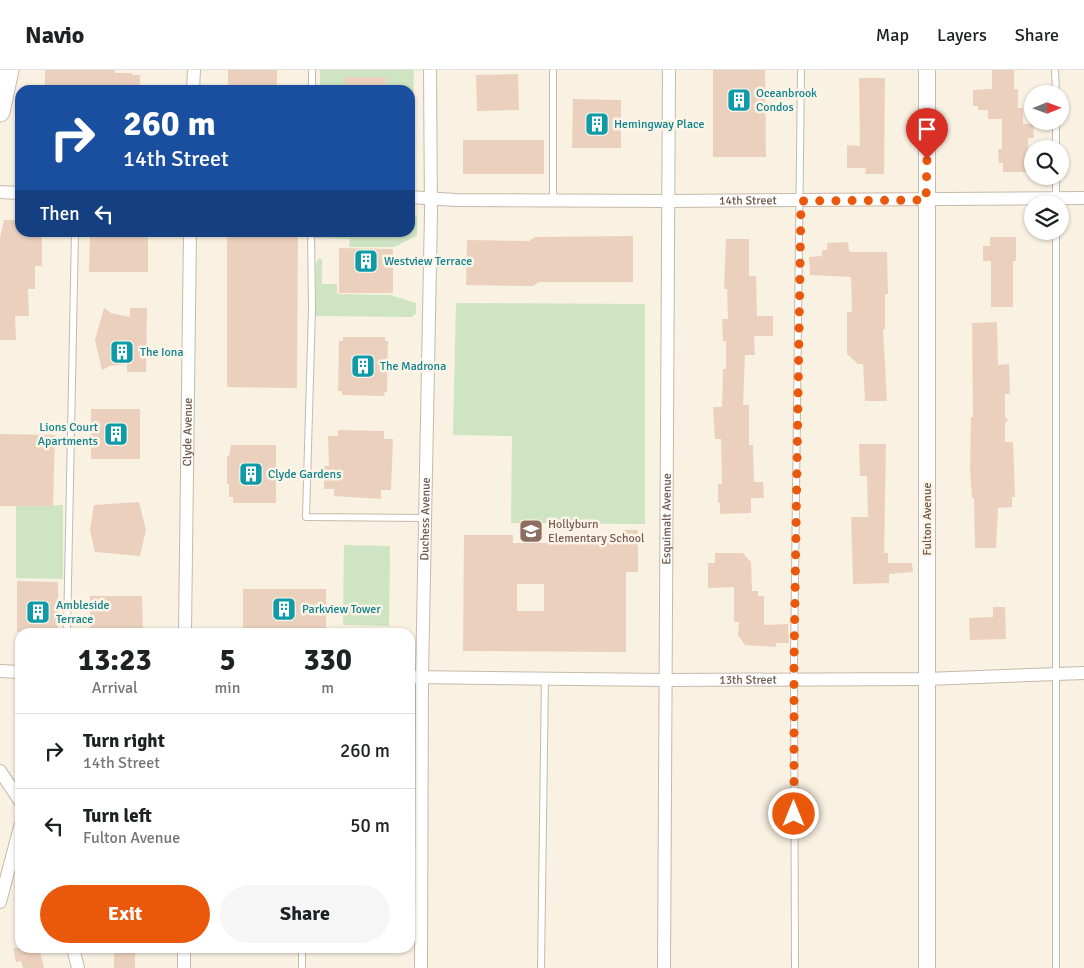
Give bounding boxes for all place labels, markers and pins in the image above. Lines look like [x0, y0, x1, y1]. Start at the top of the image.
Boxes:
place label: Oceanbrook Condos [756, 86, 817, 115]
building icon: Oceanbrook Condos [726, 87, 752, 113]
pin [906, 108, 948, 159]
building icon: Hemingway Place [584, 111, 610, 137]
place label: Hemingway Place [614, 117, 705, 132]
building icon: Westview Terrace [353, 248, 379, 274]
place label: Westview Terrace [384, 254, 472, 269]
building icon: The Iona [109, 339, 135, 365]
place label: The Iona [140, 345, 183, 360]
building icon: The Madrona [350, 353, 376, 379]
place label: The Madrona [380, 359, 446, 374]
place label: Lions Court Apartments [38, 420, 98, 449]
building icon: Lions Court Apartments [103, 421, 129, 447]
building icon: Clyde Gardens [238, 461, 264, 487]
place label: Clyde Gardens [268, 467, 341, 482]
place label: Hollyburn Elementary School [548, 517, 645, 546]
school or university icon: Hollyburn Elementary School [518, 518, 544, 544]
building icon: Parkview Tower [271, 596, 297, 622]
place label: Ambleside Terrace [56, 598, 110, 627]
building icon: Ambleside Terrace [25, 599, 51, 625]
place label: Parkview Tower [302, 602, 381, 617]

